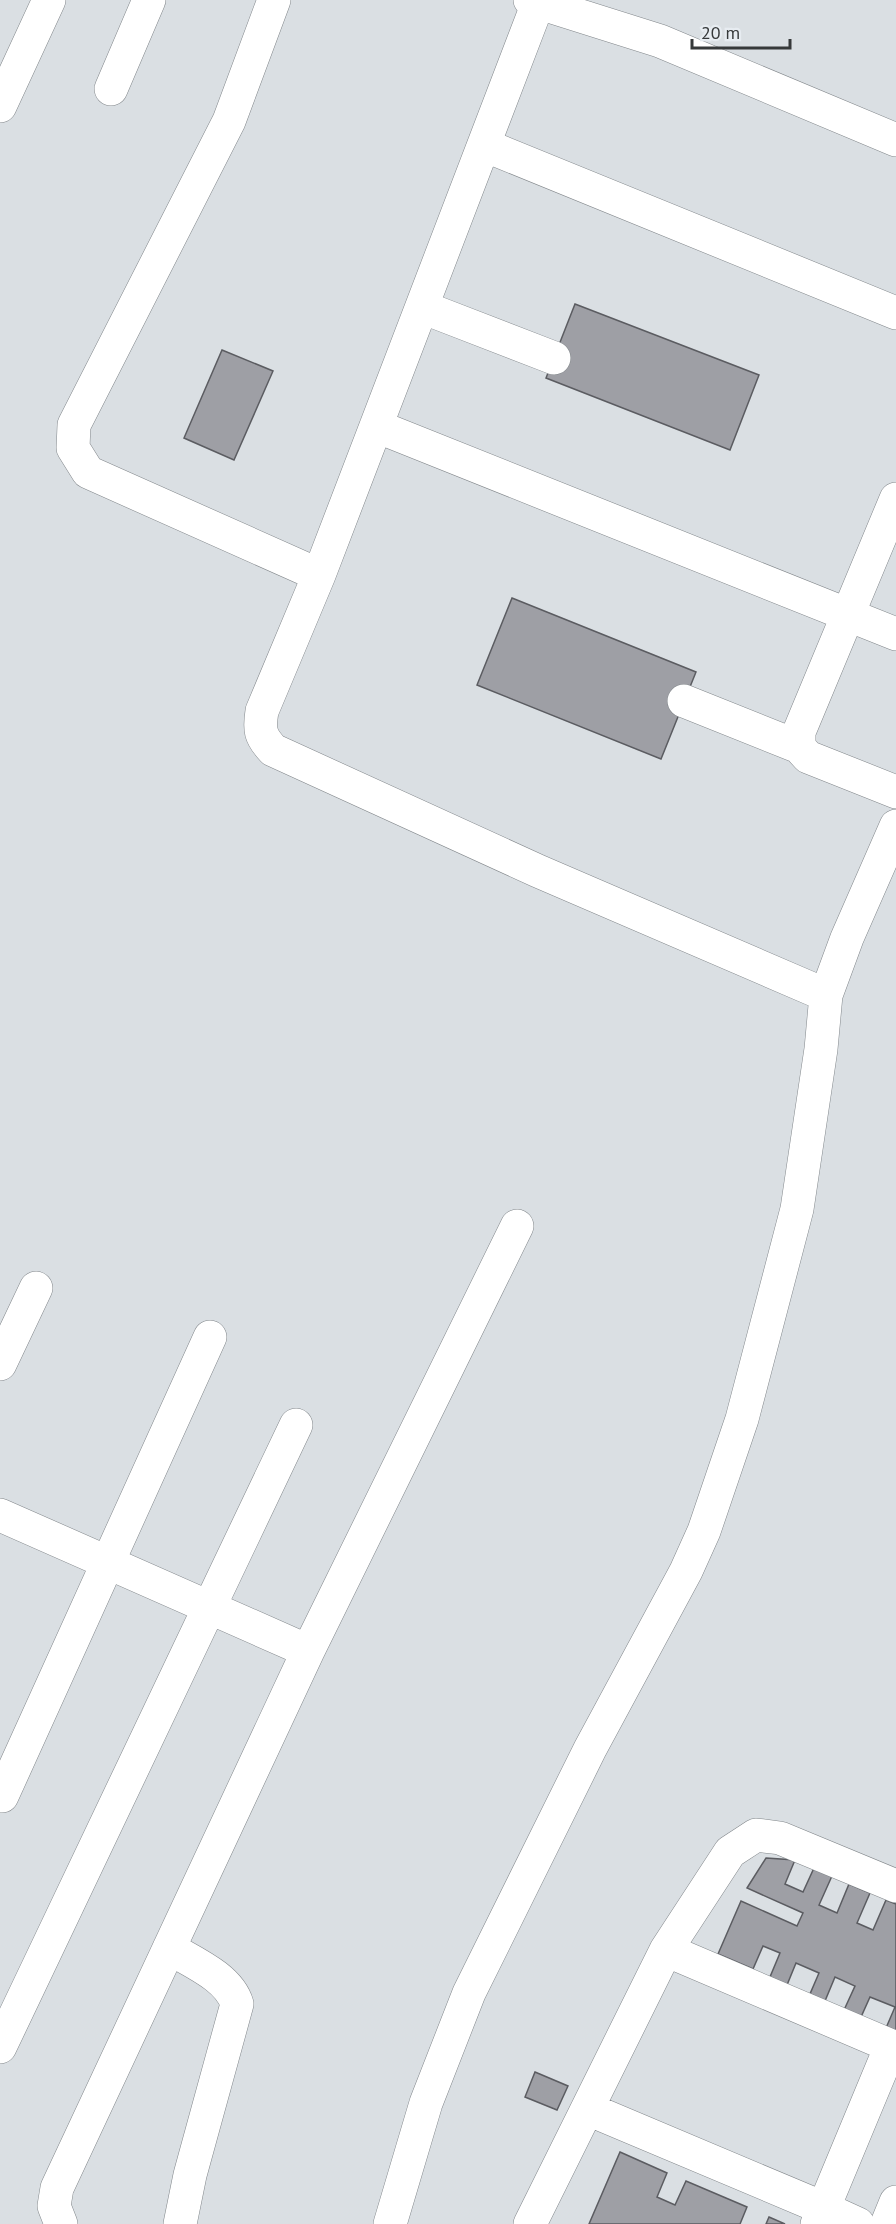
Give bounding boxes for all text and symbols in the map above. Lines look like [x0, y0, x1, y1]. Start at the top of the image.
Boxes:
scale bar [692, 12, 790, 50]
text: 20 m [701, 21, 740, 44]

